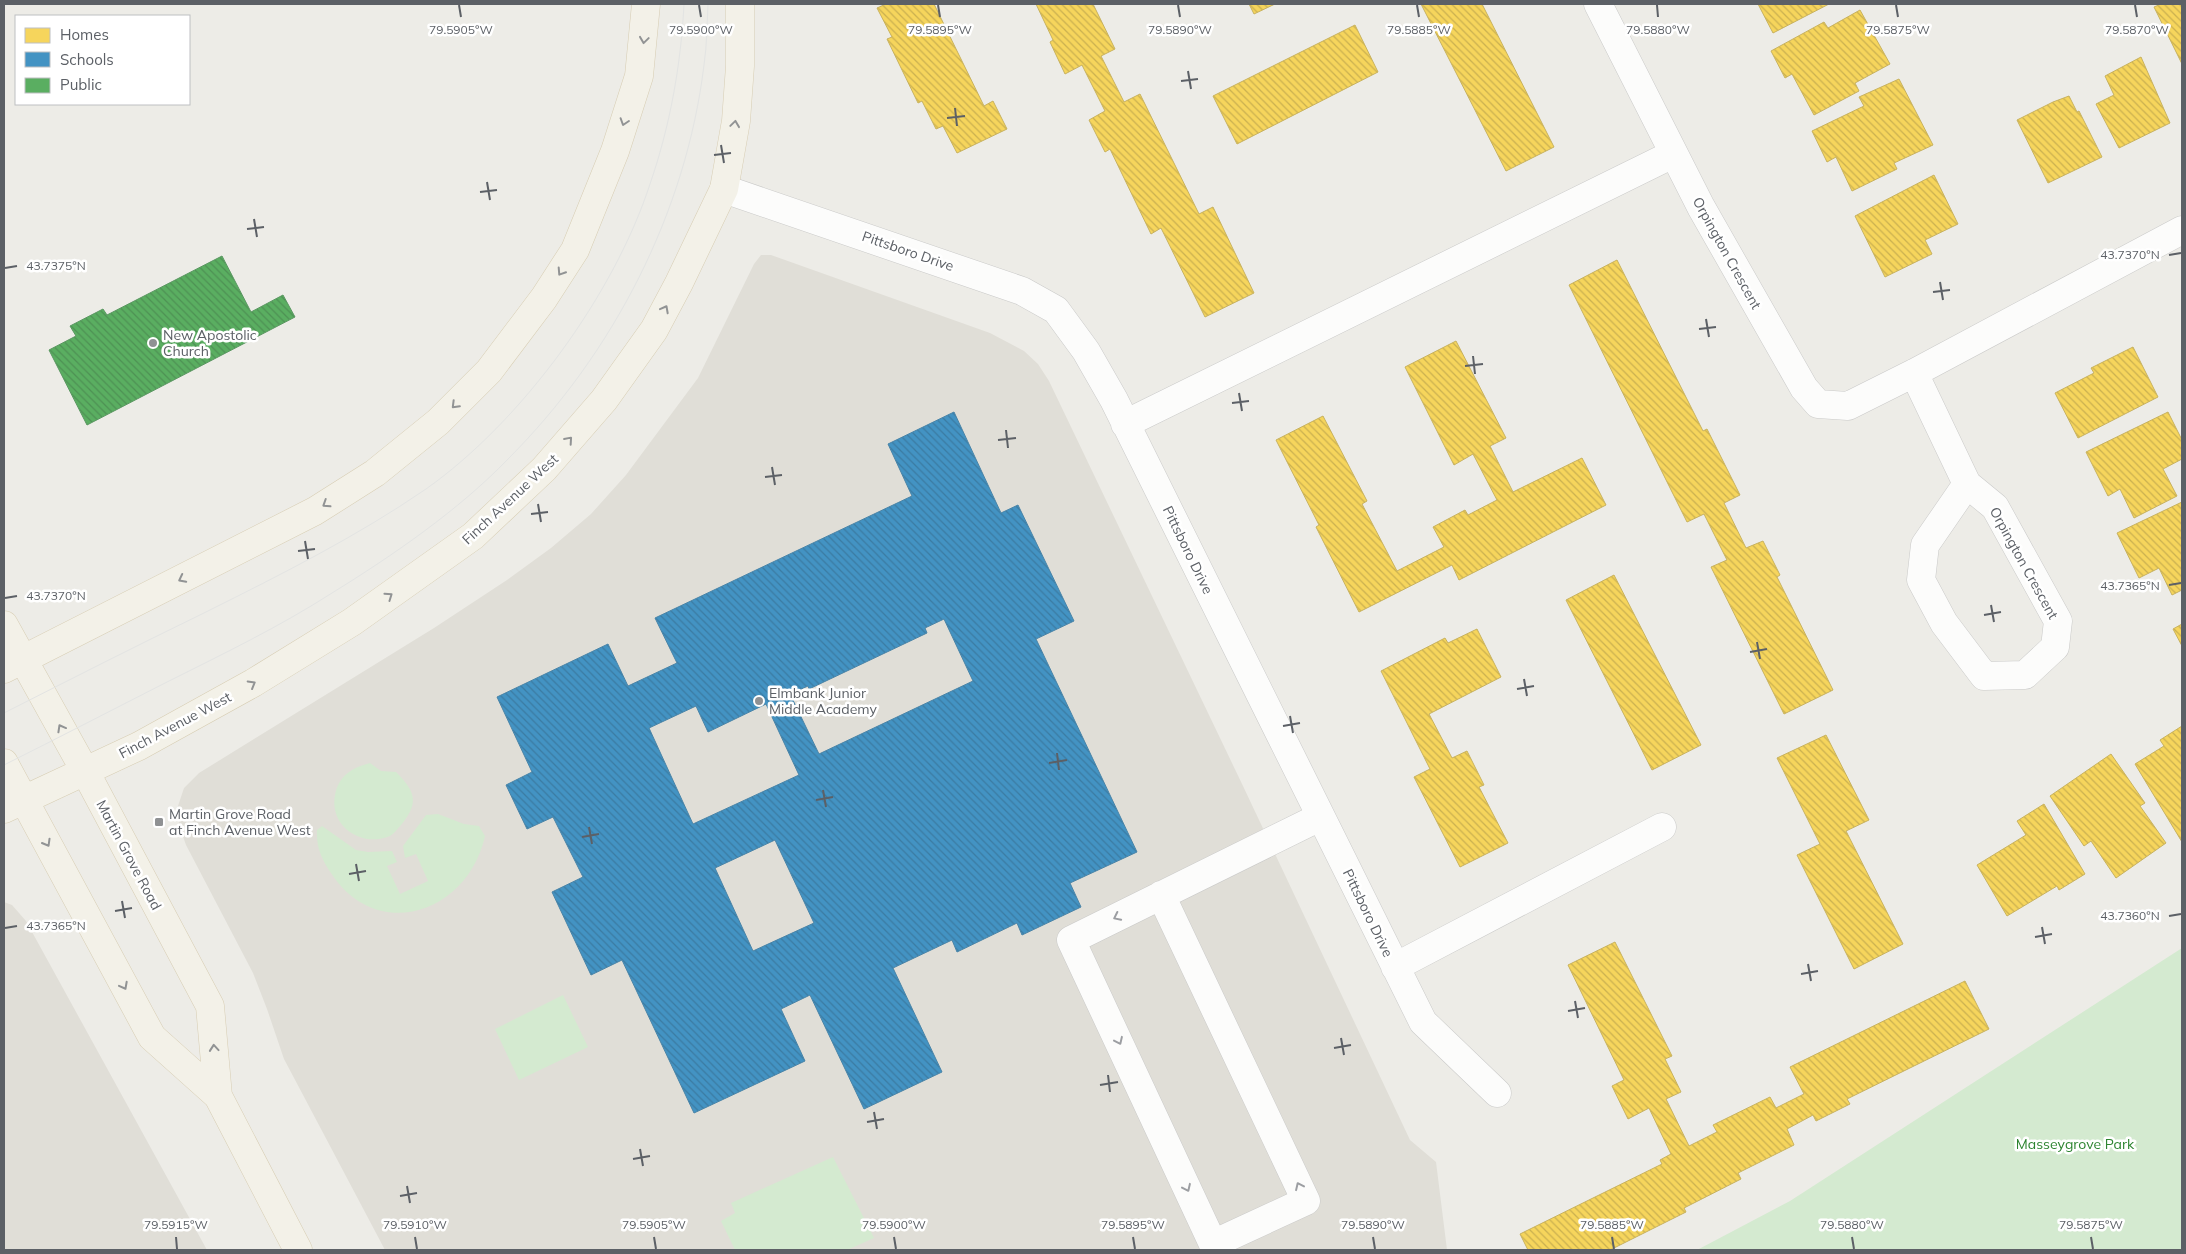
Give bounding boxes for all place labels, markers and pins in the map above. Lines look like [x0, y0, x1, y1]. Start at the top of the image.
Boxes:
place label: New Apostolic Church [163, 326, 257, 360]
marker: New Apostolic Church [147, 337, 159, 349]
place label: Elmbank Junior Middle Academy [769, 684, 877, 718]
marker: Elmbank Junior Middle Academy [753, 695, 765, 707]
place label: Martin Grove Road at Finch Avenue West [169, 805, 311, 839]
marker: Martin Grove Road at Finch Avenue West [153, 816, 165, 828]

